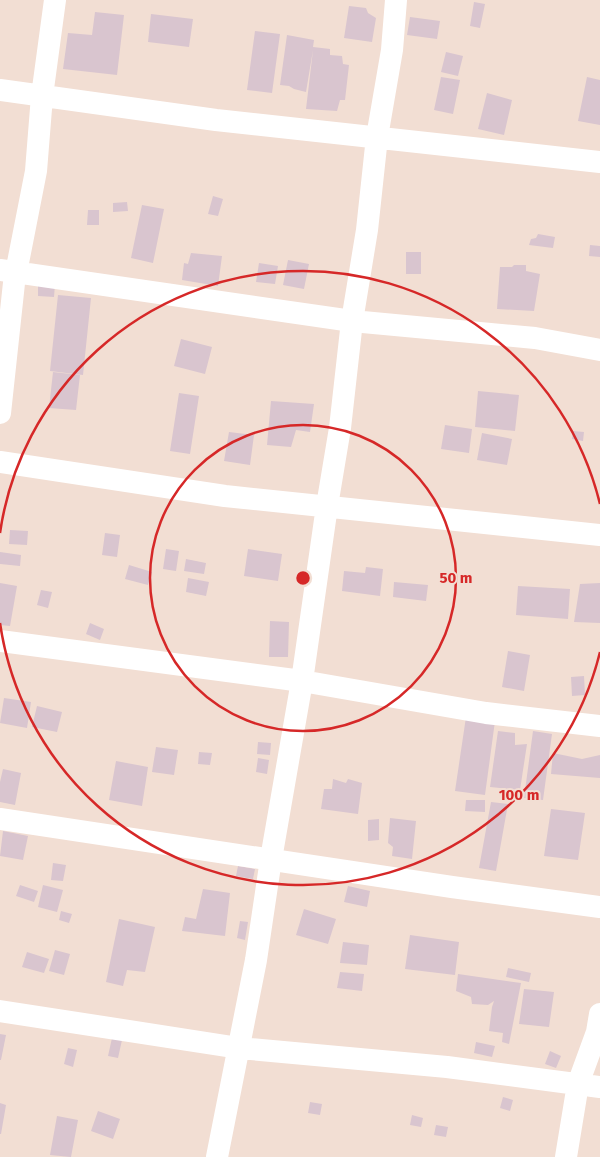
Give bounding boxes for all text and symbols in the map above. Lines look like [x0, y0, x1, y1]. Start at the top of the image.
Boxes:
centre of rings [294, 569, 312, 587]
text: 50 m [439, 569, 473, 587]
text: 100 m [499, 786, 539, 804]

